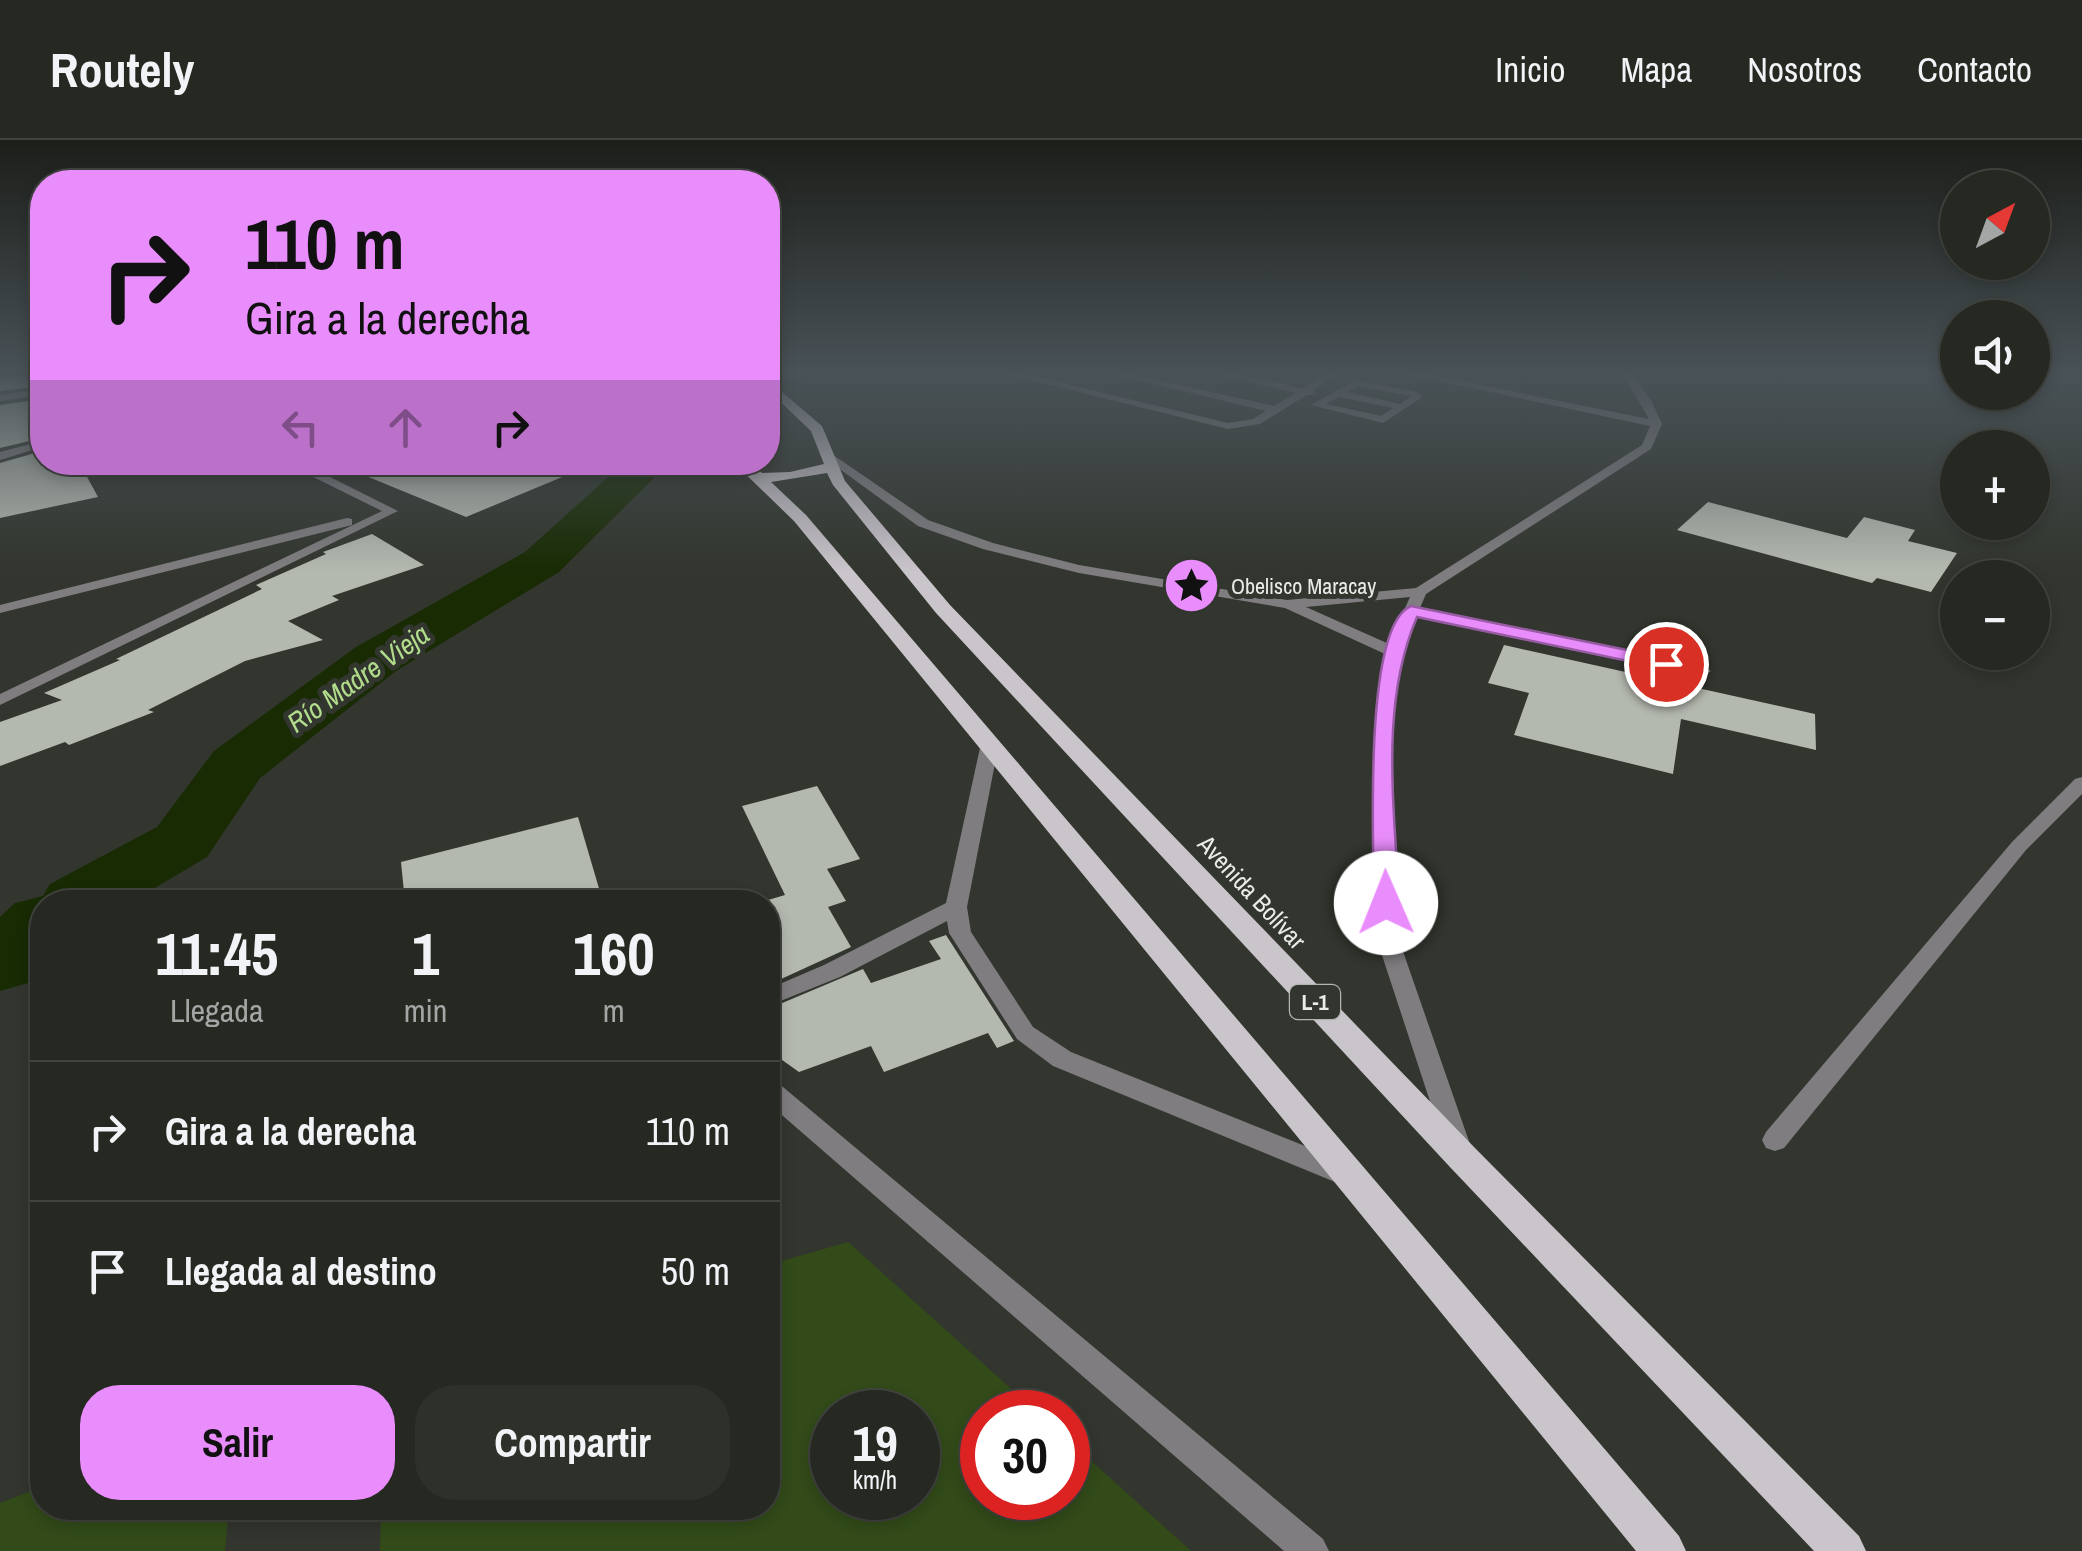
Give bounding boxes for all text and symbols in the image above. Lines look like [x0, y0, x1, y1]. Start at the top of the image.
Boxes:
text: Routely [50, 37, 194, 102]
text: Inicio [1495, 46, 1565, 93]
text: Mapa [1620, 46, 1692, 93]
text: Nosotros [1747, 46, 1862, 93]
text: Contacto [1917, 46, 2032, 93]
north arrow [1940, 170, 2050, 280]
map controls [1940, 170, 2050, 670]
text: 110 m [245, 197, 405, 291]
icon: right [80, 210, 210, 340]
text: Gira a la derecha [245, 287, 530, 348]
button: sound [1940, 300, 2050, 410]
icon: left [273, 400, 328, 455]
icon: ahead [378, 400, 433, 455]
icon: right [483, 400, 538, 455]
button: + [1940, 430, 2050, 540]
place icon: Obelisco Maracay [1162, 556, 1222, 616]
button: − [1940, 560, 2050, 670]
place label: Obelisco Maracay [1231, 571, 1376, 601]
water label: Río Madre Vieja [279, 615, 437, 741]
pin [1624, 622, 1709, 707]
icon: arrive [1639, 637, 1694, 692]
street label: Avenida Bolívar [1190, 827, 1314, 957]
position arrow [1334, 851, 1438, 955]
text: 11:45 [155, 913, 278, 994]
text: 1 [412, 913, 439, 994]
text: 160 [573, 913, 655, 994]
road number: L-1 [1290, 985, 1340, 1019]
text: Llegada [170, 989, 264, 1032]
text: min [404, 989, 447, 1032]
text: m [603, 989, 625, 1032]
icon: right [80, 1104, 135, 1159]
text: Gira a la derecha [165, 1106, 416, 1157]
text: 110 m [646, 1106, 730, 1157]
icon: arrive [80, 1244, 135, 1299]
text: Llegada al destino [165, 1246, 437, 1297]
text: 50 m [661, 1246, 730, 1297]
button: Salir [80, 1385, 395, 1500]
button: Compartir [415, 1385, 730, 1500]
speed limit sign: 30 [960, 1390, 1090, 1520]
text: 19 [852, 1409, 898, 1477]
text: km/h [853, 1463, 897, 1497]

